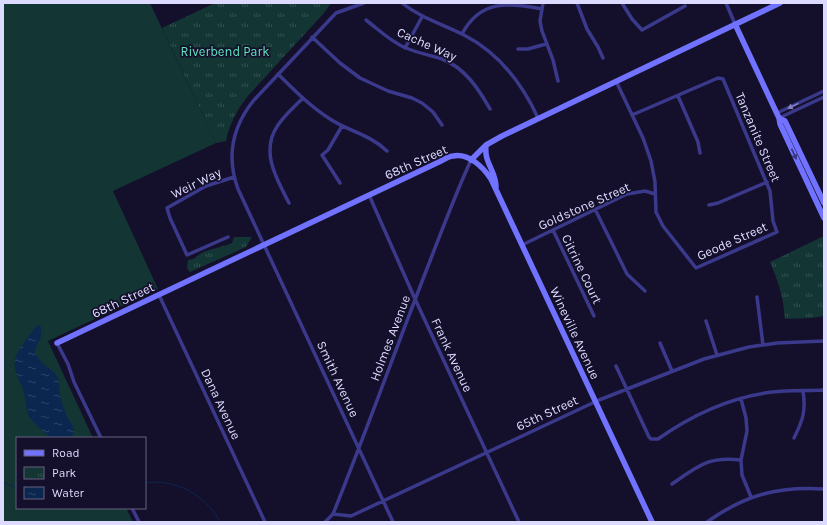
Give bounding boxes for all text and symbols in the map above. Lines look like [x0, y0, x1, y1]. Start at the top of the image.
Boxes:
street label: Cache Way [395, 24, 459, 64]
park label: Riverbend Park [180, 44, 270, 59]
street label: Tanzanite Street [732, 90, 784, 184]
one-way arrow [788, 102, 799, 109]
street label: 68th Street [382, 141, 450, 182]
one-way arrow [791, 148, 797, 160]
street label: Weir Way [168, 164, 224, 202]
street label: Goldstone Street [536, 179, 632, 233]
street label: Geode Street [695, 219, 770, 263]
street label: Citrine Court [559, 232, 605, 306]
street label: 68th Street [89, 279, 157, 321]
street label: Wineville Avenue [547, 284, 603, 382]
street label: Holmes Avenue [367, 293, 413, 383]
street label: Frank Avenue [428, 316, 476, 395]
street label: Smith Avenue [314, 338, 362, 420]
street label: Dana Avenue [198, 366, 244, 442]
street label: 65th Street [514, 392, 580, 434]
legend [16, 437, 146, 509]
text: Road [52, 446, 80, 460]
text: Park [52, 466, 77, 480]
text: Water [52, 486, 85, 500]

